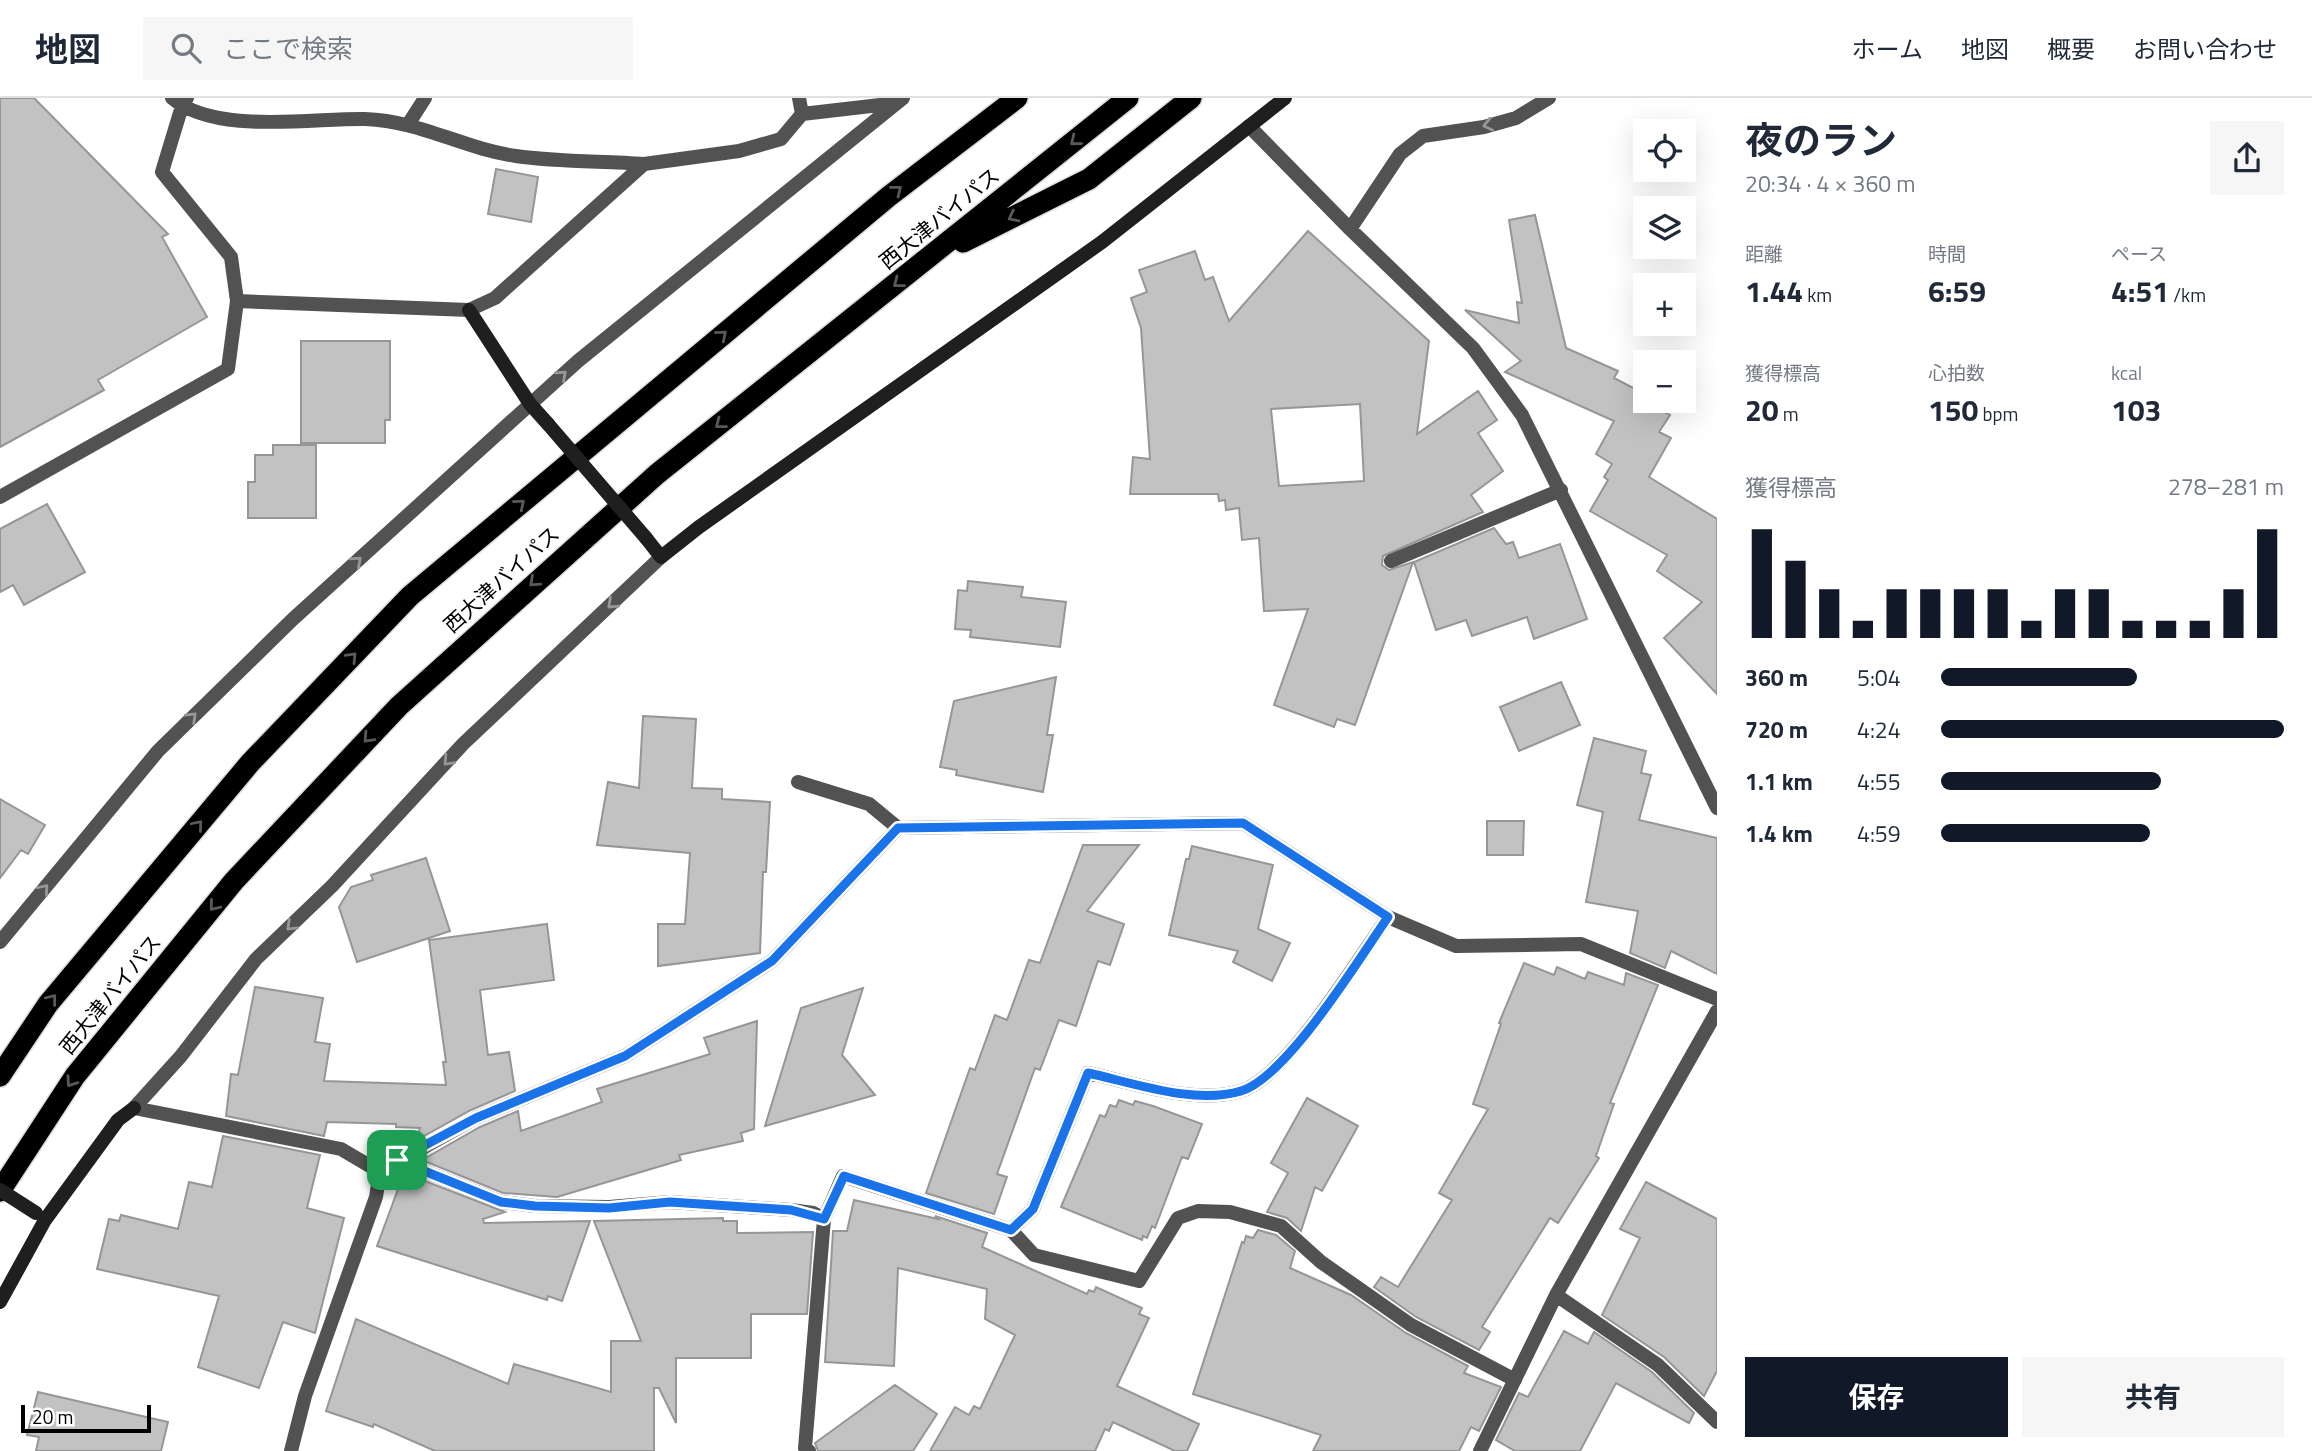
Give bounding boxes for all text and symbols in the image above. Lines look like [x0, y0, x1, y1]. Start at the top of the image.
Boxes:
search box [143, 17, 633, 80]
text: 地図 [35, 24, 101, 74]
icon: search [167, 29, 205, 67]
text: ここで検索 [223, 29, 353, 68]
text: ホーム [1852, 31, 1923, 67]
text: 地図 [1961, 31, 2009, 67]
text: 概要 [2047, 31, 2095, 67]
text: お問い合わせ [2133, 31, 2277, 67]
text: 夜のラン [1745, 111, 1897, 169]
one-way arrow [1482, 117, 1494, 132]
map controls [1633, 119, 1696, 413]
button: locate [1633, 119, 1696, 182]
button: share [2210, 121, 2284, 195]
one-way arrow [1071, 132, 1083, 145]
street label: 西大津バイパス [872, 159, 1006, 277]
text: 20:34 · 4 × 360 m [1745, 166, 1915, 201]
one-way arrow [890, 186, 902, 199]
button: layers [1633, 196, 1696, 259]
one-way arrow [1008, 209, 1020, 223]
text: 距離 [1745, 239, 1783, 268]
text: 時間 [1928, 239, 1966, 268]
text: ペース [2111, 239, 2167, 268]
text: 1.44 [1745, 268, 1803, 314]
text: 6:59 [1928, 268, 1986, 314]
text: 4:51 [2111, 268, 2169, 314]
button: + [1633, 273, 1696, 336]
one-way arrow [893, 275, 906, 287]
text: km [1803, 280, 1832, 309]
text: /km [2169, 280, 2206, 309]
one-way arrow [713, 331, 726, 343]
button: − [1633, 350, 1696, 413]
text: 獲得標高 [1745, 358, 1821, 387]
text: 心拍数 [1928, 358, 1985, 387]
text: kcal [2111, 358, 2142, 387]
one-way arrow [554, 371, 567, 383]
text: 20 [1745, 387, 1779, 433]
text: 150 [1928, 387, 1978, 433]
text: 103 [2111, 387, 2161, 433]
text: m [1779, 399, 1799, 428]
text: bpm [1978, 399, 2018, 428]
one-way arrow [715, 416, 727, 429]
text: 278–281 m [2168, 469, 2284, 504]
text: 獲得標高 [1745, 470, 1837, 505]
one-way arrow [511, 500, 524, 512]
street label: 西大津バイパス [436, 518, 566, 640]
one-way arrow [349, 556, 362, 569]
one-way arrow [529, 574, 542, 586]
one-way arrow [607, 595, 620, 608]
one-way arrow [343, 652, 356, 665]
text: 360 m [1745, 660, 1808, 695]
text: 5:04 [1857, 660, 1901, 695]
text: 720 m [1745, 712, 1808, 747]
text: 4:24 [1857, 712, 1901, 747]
one-way arrow [184, 713, 197, 726]
one-way arrow [364, 730, 377, 743]
one-way arrow [443, 753, 456, 766]
text: 1.1 km [1745, 764, 1813, 799]
text: 4:55 [1857, 764, 1901, 799]
text: 1.4 km [1745, 816, 1813, 851]
text: 4:59 [1857, 816, 1901, 851]
one-way arrow [190, 820, 202, 833]
one-way arrow [35, 884, 48, 897]
one-way arrow [210, 898, 223, 910]
one-way arrow [286, 917, 299, 930]
street label: 西大津バイパス [51, 927, 169, 1061]
one-way arrow [44, 995, 57, 1007]
one-way arrow [66, 1075, 79, 1088]
pin [367, 1130, 427, 1190]
icon: arrive [378, 1141, 416, 1179]
button: 保存 [1745, 1357, 2008, 1437]
button: 共有 [2022, 1357, 2284, 1437]
scale bar [21, 1402, 150, 1434]
text: 20 m [32, 1402, 73, 1431]

